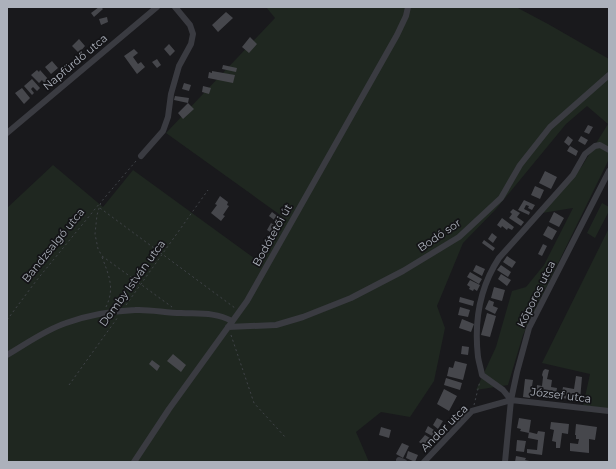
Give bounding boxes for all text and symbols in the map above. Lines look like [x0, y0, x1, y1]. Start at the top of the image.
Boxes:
street label: Napfürdő utca [40, 31, 110, 93]
street label: Bodótetői út [249, 201, 295, 269]
street label: Bandzsalgó utca [19, 205, 87, 285]
street label: Bodó sor [415, 215, 463, 255]
street label: Domby István utca [96, 237, 168, 329]
street label: Kőporos utca [514, 258, 558, 330]
street label: József utca [529, 384, 592, 406]
street label: Andor utca [417, 401, 471, 455]

